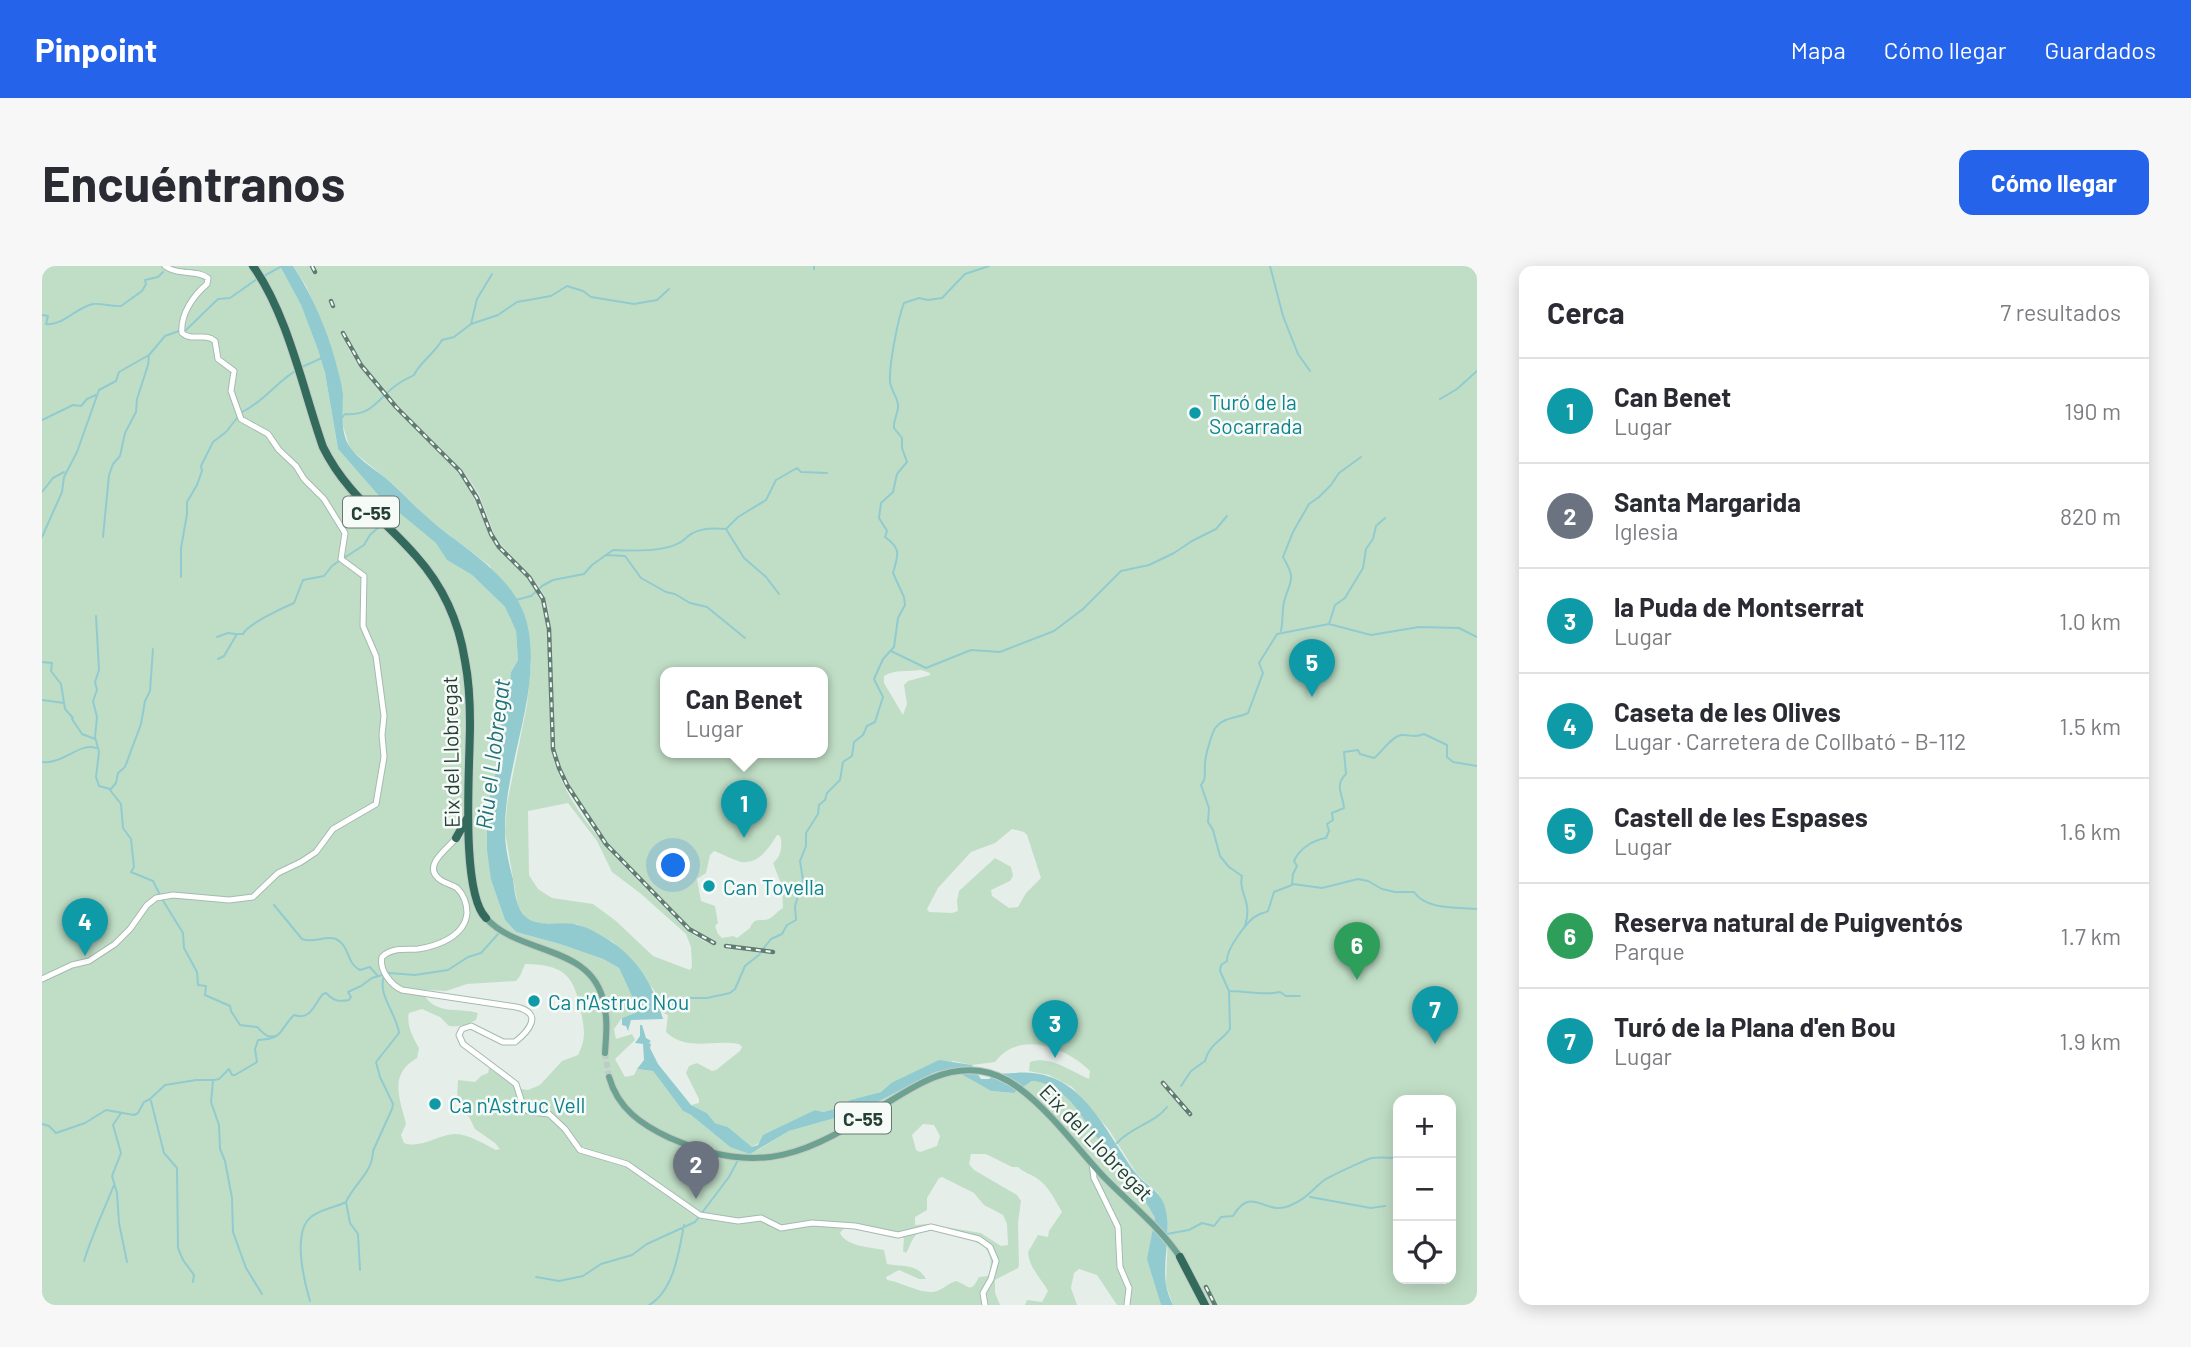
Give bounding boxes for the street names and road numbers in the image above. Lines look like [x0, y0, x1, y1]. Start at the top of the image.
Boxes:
road number: C-55 [343, 496, 399, 528]
street label: Eix del Llobregat [436, 676, 464, 828]
street label: Eix del Llobregat [1035, 1079, 1159, 1205]
road number: C-55 [835, 1102, 891, 1133]

